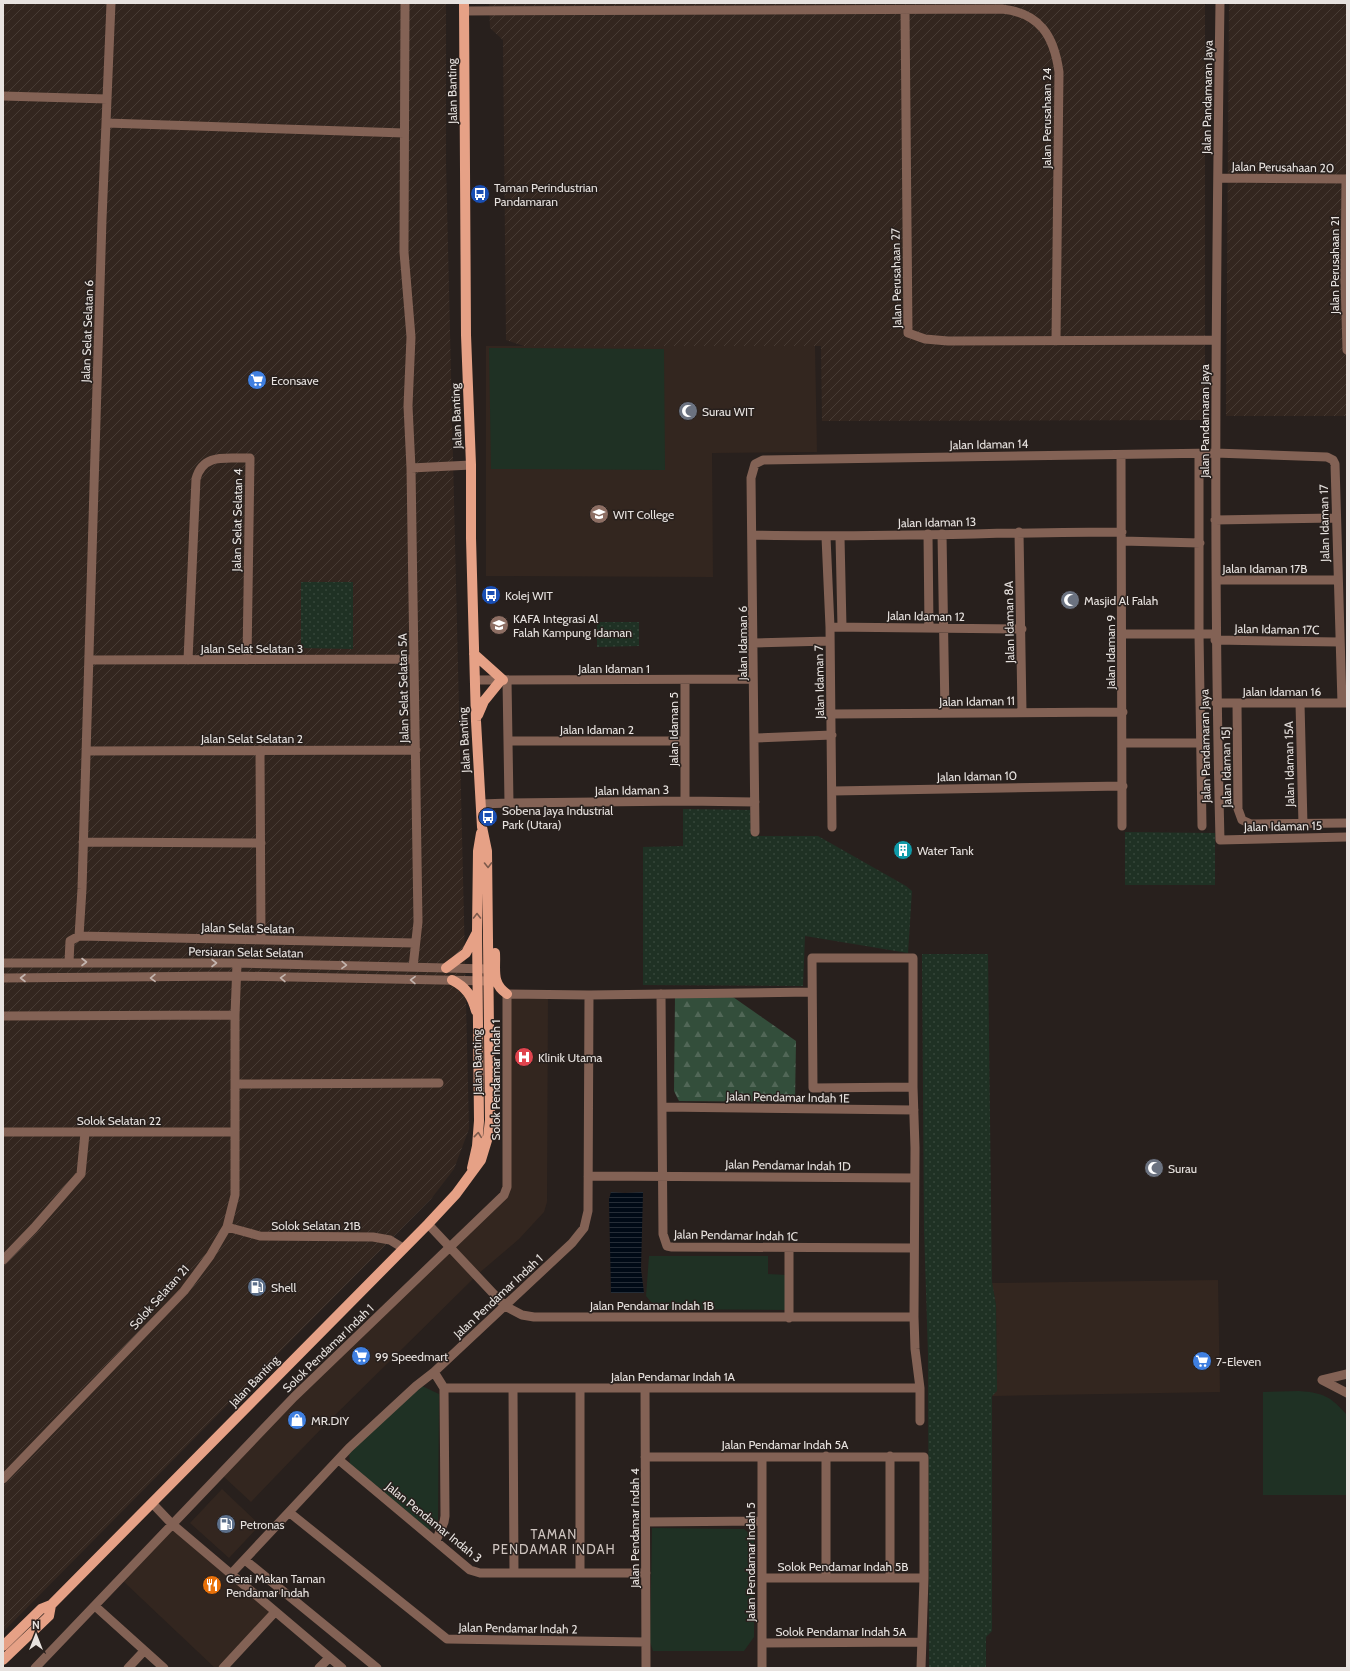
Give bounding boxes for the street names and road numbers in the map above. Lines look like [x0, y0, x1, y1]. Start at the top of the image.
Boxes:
street label: Jalan Pandamaran Jaya [1198, 40, 1215, 155]
street label: Jalan Banting [444, 57, 460, 125]
street label: Jalan Perusahaan 24 [1039, 67, 1054, 170]
street label: Jalan Perusahaan 20 [1231, 159, 1334, 175]
street label: Jalan Perusahaan 21 [1327, 216, 1342, 315]
street label: Jalan Perusahaan 27 [888, 228, 904, 329]
street label: Jalan Selat Selatan 6 [78, 279, 96, 384]
street label: Jalan Pandamaran Jaya [1197, 364, 1212, 479]
street label: Jalan Banting [447, 382, 465, 450]
street label: Jalan Idaman 14 [949, 436, 1028, 452]
street label: Jalan Selat Selatan 4 [229, 468, 245, 573]
street label: Jalan Idaman 17 [1316, 484, 1332, 563]
street label: Jalan Idaman 13 [897, 514, 976, 530]
street label: Jalan Idaman 17B [1222, 561, 1307, 576]
street label: Jalan Idaman 8A [1001, 580, 1017, 664]
street label: Jalan Idaman 6 [735, 606, 750, 681]
street label: Jalan Idaman 12 [886, 608, 965, 624]
street label: Jalan Idaman 9 [1103, 615, 1118, 690]
street label: Jalan Idaman 17C [1233, 621, 1320, 637]
street label: Jalan Selat Selatan 5A [395, 632, 411, 744]
street label: Jalan Selat Selatan 3 [200, 641, 303, 656]
street label: Jalan Idaman 7 [811, 645, 827, 720]
street label: Jalan Idaman 1 [577, 661, 650, 676]
street label: Jalan Idaman 16 [1242, 684, 1321, 699]
street label: Jalan Pandamaran Jaya [1197, 689, 1214, 804]
street label: Jalan Idaman 5 [666, 692, 681, 767]
street label: Jalan Idaman 11 [938, 693, 1015, 709]
street label: Jalan Banting [455, 706, 473, 774]
street label: Jalan Idaman 15A [1281, 721, 1297, 808]
street label: Jalan Idaman 2 [559, 722, 634, 737]
street label: Jalan Idaman 15J [1218, 726, 1234, 809]
street label: Jalan Selat Selatan 2 [200, 731, 303, 746]
street label: Jalan Idaman 10 [936, 768, 1017, 784]
street label: Jalan Idaman 3 [594, 782, 669, 798]
street label: Jalan Idaman 15 [1243, 818, 1322, 834]
street label: Jalan Selat Selatan [200, 920, 295, 936]
street label: Persiaran Selat Selatan [188, 943, 304, 961]
street label: Solok Pendamar Indah 1 [488, 1019, 503, 1141]
street label: Jalan Banting [469, 1028, 485, 1096]
street label: Jalan Pendamar Indah 1E [725, 1088, 850, 1106]
street label: Solok Selatan 22 [77, 1113, 161, 1128]
street label: Jalan Pendamar Indah 1D [724, 1156, 851, 1174]
street label: Solok Selatan 21B [271, 1218, 361, 1233]
street label: Jalan Pendamar Indah 1C [673, 1226, 798, 1244]
street label: Jalan Pendamar Indah 1 [449, 1251, 546, 1342]
street label: Solok Selatan 21 [126, 1261, 192, 1333]
street label: Jalan Pendamar Indah 1B [589, 1298, 714, 1313]
street label: Solok Pendamar Indah 1 [279, 1301, 377, 1395]
street label: Jalan Banting [225, 1351, 283, 1410]
street label: Jalan Pendamar Indah 1A [610, 1369, 736, 1384]
street label: Jalan Pendamar Indah 5A [721, 1437, 849, 1452]
street label: Jalan Pendamar Indah 4 [627, 1468, 642, 1589]
street label: Jalan Pendamar Indah 3 [382, 1478, 485, 1565]
street label: Jalan Pendamar Indah 5 [743, 1502, 758, 1623]
street label: Solok Pendamar Indah 5B [778, 1559, 908, 1574]
street label: Jalan Pendamar Indah 2 [457, 1619, 578, 1637]
street label: Solok Pendamar Indah 5A [776, 1624, 907, 1639]

